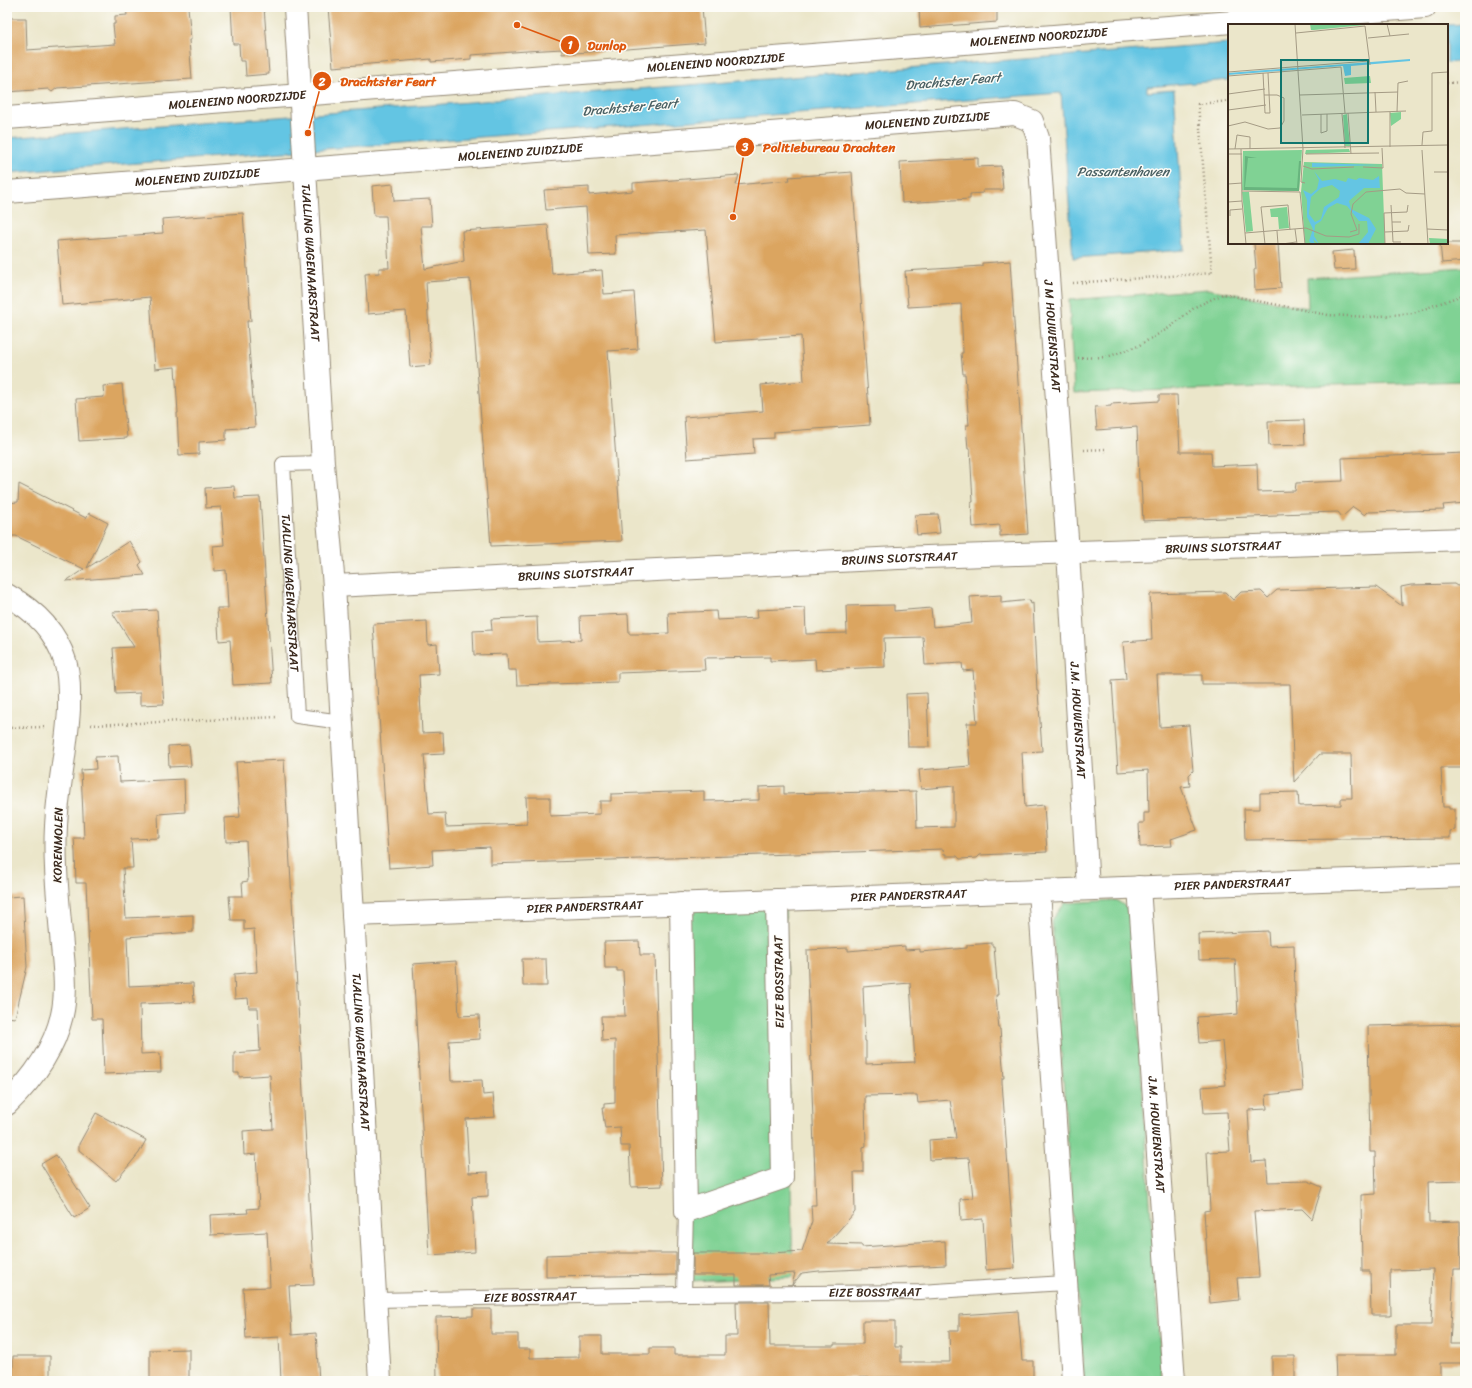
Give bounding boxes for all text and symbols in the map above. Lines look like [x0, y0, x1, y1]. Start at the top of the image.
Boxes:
street label: MOLENEIND NOORDZIJDE [969, 21, 1110, 54]
inset map [1228, 24, 1448, 244]
callout: Dunlop [560, 33, 635, 58]
text: 1 [567, 34, 573, 56]
text: Dunlop [588, 34, 627, 57]
street label: MOLENEIND NOORDZIJDE [646, 46, 787, 79]
water label: Drachtster Feart [904, 65, 1004, 97]
callout: Drachtster Feart [312, 69, 444, 94]
text: Drachtster Feart [340, 70, 437, 93]
text: 2 [318, 71, 326, 93]
street label: MOLENEIND NOORDZIJDE [168, 84, 308, 116]
water label: Drachtster Feart [581, 91, 681, 123]
street label: MOLENEIND ZUIDZIJDE [864, 105, 992, 137]
callout: Politiebureau Drachten [735, 135, 903, 160]
street label: MOLENEIND ZUIDZIJDE [457, 136, 585, 168]
text: 3 [741, 136, 749, 158]
text: Politiebureau Drachten [763, 136, 896, 159]
water label: Passantenhaven [1077, 160, 1171, 183]
street label: MOLENEIND ZUIDZIJDE [134, 161, 262, 193]
street label: TJALLING WAGENAARSTRAAT [295, 183, 327, 343]
street label: J M HOUWENSTRAAT [1037, 278, 1067, 394]
street label: TJALLING WAGENAARSTRAAT [275, 513, 306, 673]
street label: BRUINS SLOTSTRAAT [1165, 534, 1282, 560]
street label: BRUINS SLOTSTRAAT [841, 545, 958, 572]
street label: BRUINS SLOTSTRAAT [517, 560, 635, 588]
street label: J.M. HOUWENSTRAAT [1063, 660, 1092, 780]
street label: KORENMOLEN [46, 806, 70, 883]
street label: PIER PANDERSTRAAT [1174, 871, 1292, 897]
street label: PIER PANDERSTRAAT [850, 882, 969, 909]
street label: PIER PANDERSTRAAT [526, 894, 645, 920]
street label: EIZE BOSSTRAAT [767, 934, 791, 1028]
street label: TJALLING WAGENAARSTRAAT [345, 972, 377, 1132]
street label: J.M. HOUWENSTRAAT [1141, 1074, 1172, 1194]
street label: EIZE BOSSTRAAT [829, 1281, 923, 1304]
street label: EIZE BOSSTRAAT [483, 1285, 578, 1309]

